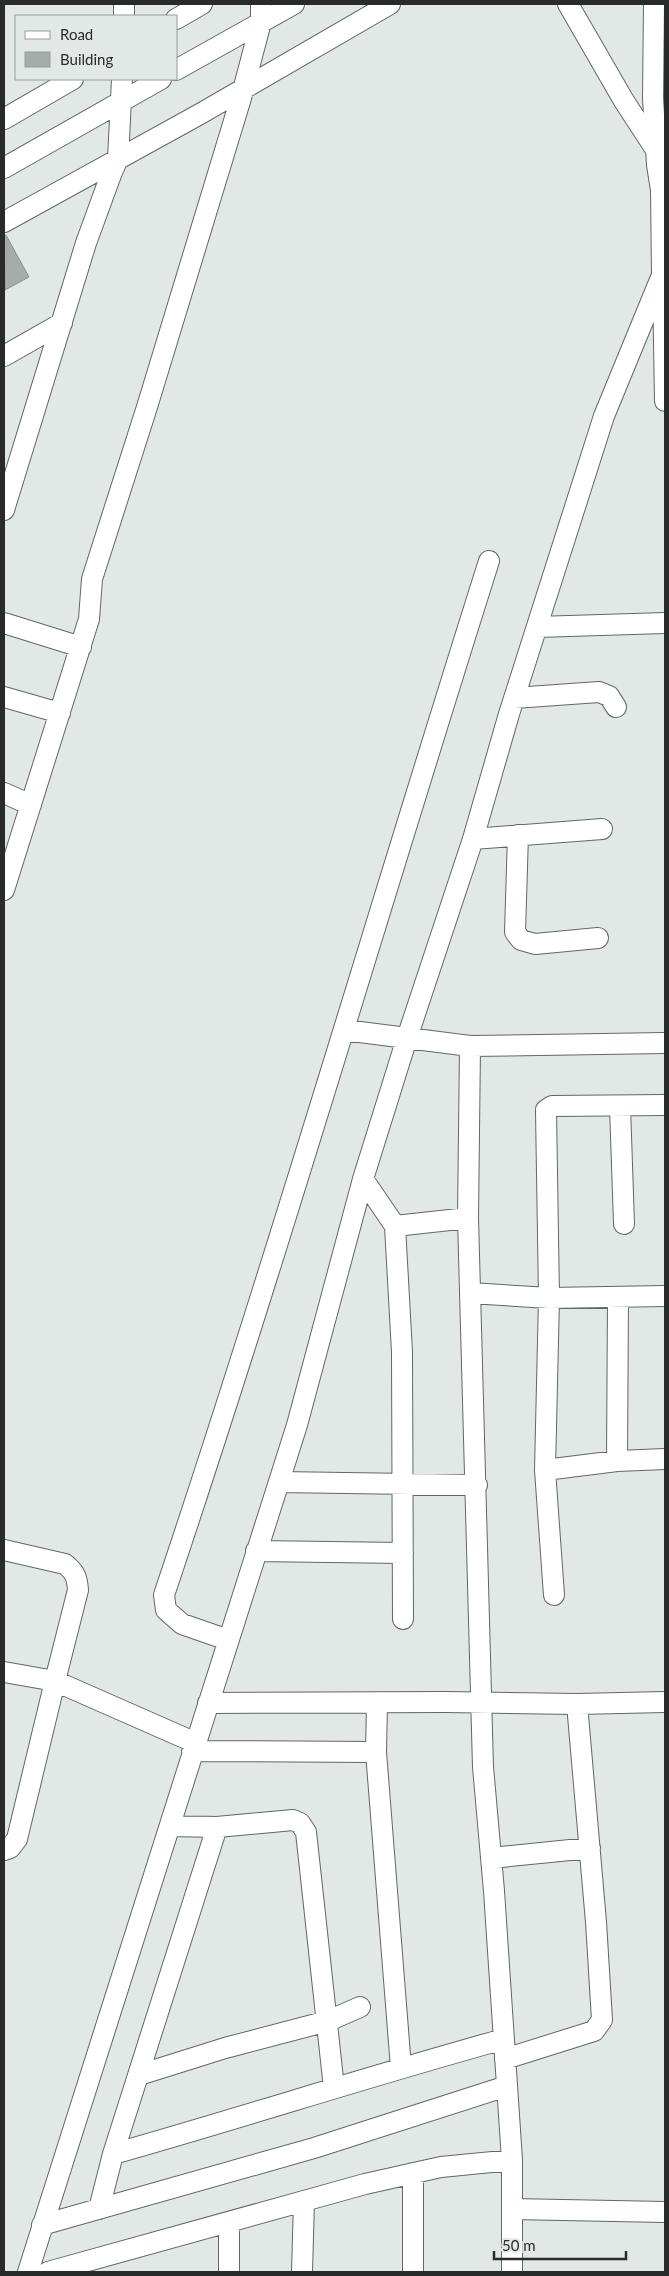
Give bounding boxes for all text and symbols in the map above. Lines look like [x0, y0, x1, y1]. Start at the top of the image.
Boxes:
legend [15, 15, 178, 80]
text: Road [60, 25, 93, 43]
text: Building [60, 50, 113, 68]
scale bar [494, 2228, 626, 2260]
text: 50 m [502, 2236, 536, 2254]

